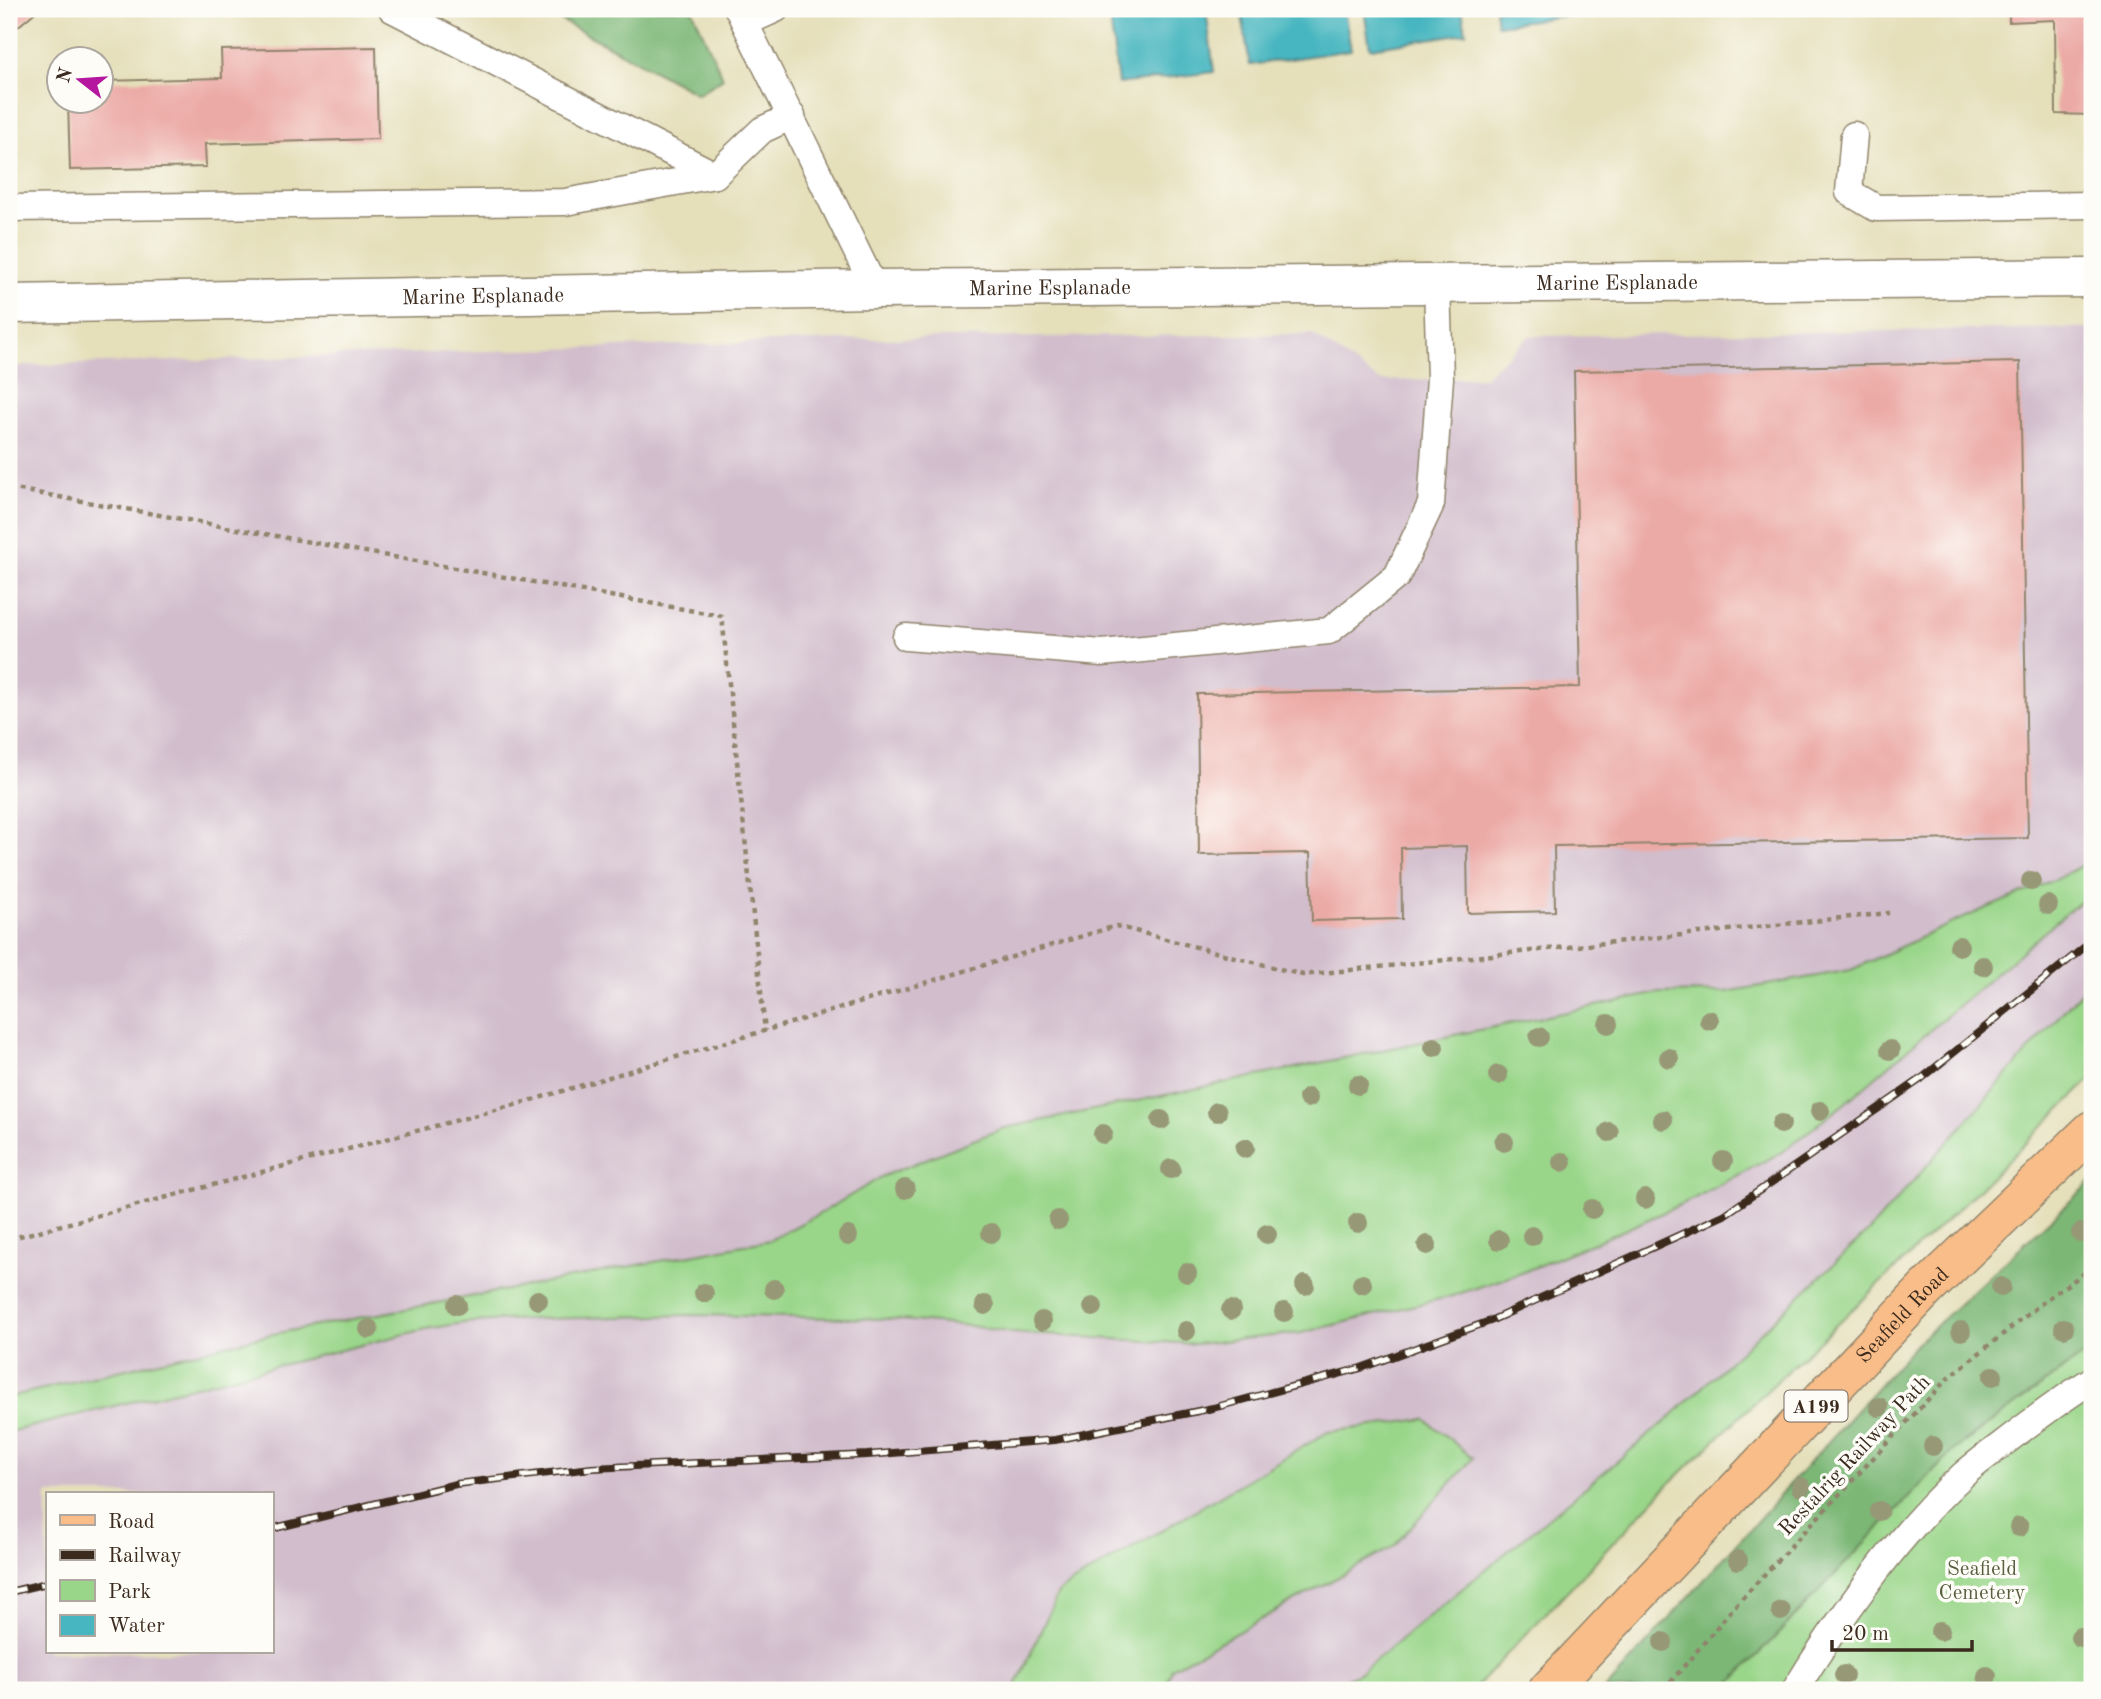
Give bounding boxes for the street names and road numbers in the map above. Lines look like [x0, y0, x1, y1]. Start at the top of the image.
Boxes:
street label: Marine Esplanade [1536, 273, 1698, 295]
street label: Marine Esplanade [969, 278, 1131, 300]
street label: Marine Esplanade [402, 285, 564, 309]
street label: Seafield Road [1853, 1264, 1954, 1368]
street label: Restalrig Railway Path [1776, 1372, 1935, 1540]
road number: A199 [1784, 1390, 1848, 1422]

